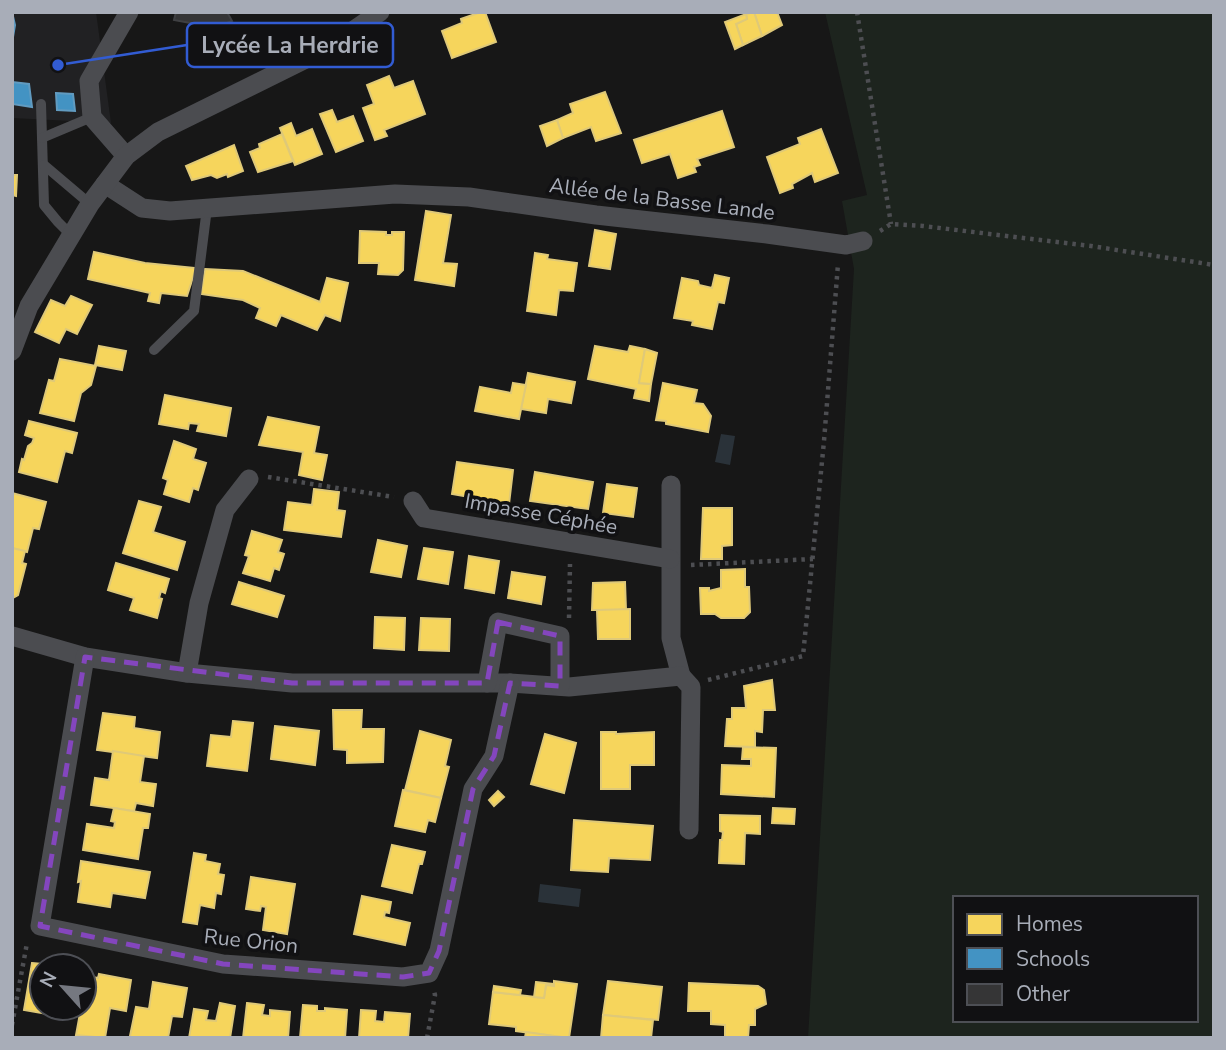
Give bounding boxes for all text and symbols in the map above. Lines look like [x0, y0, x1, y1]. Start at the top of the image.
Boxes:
callout: Lycée La Herdrie [187, 23, 393, 67]
text: Lycée La Herdrie [201, 30, 379, 61]
street label: Allée de la Basse Lande [548, 171, 776, 227]
street label: Impasse Céphée [462, 487, 620, 541]
legend [953, 896, 1198, 1022]
text: Homes [1016, 910, 1083, 938]
street label: Rue Orion [203, 922, 299, 960]
text: Schools [1016, 945, 1090, 973]
north arrow [28, 952, 98, 1022]
text: N [34, 967, 64, 992]
text: Other [1016, 980, 1071, 1008]

